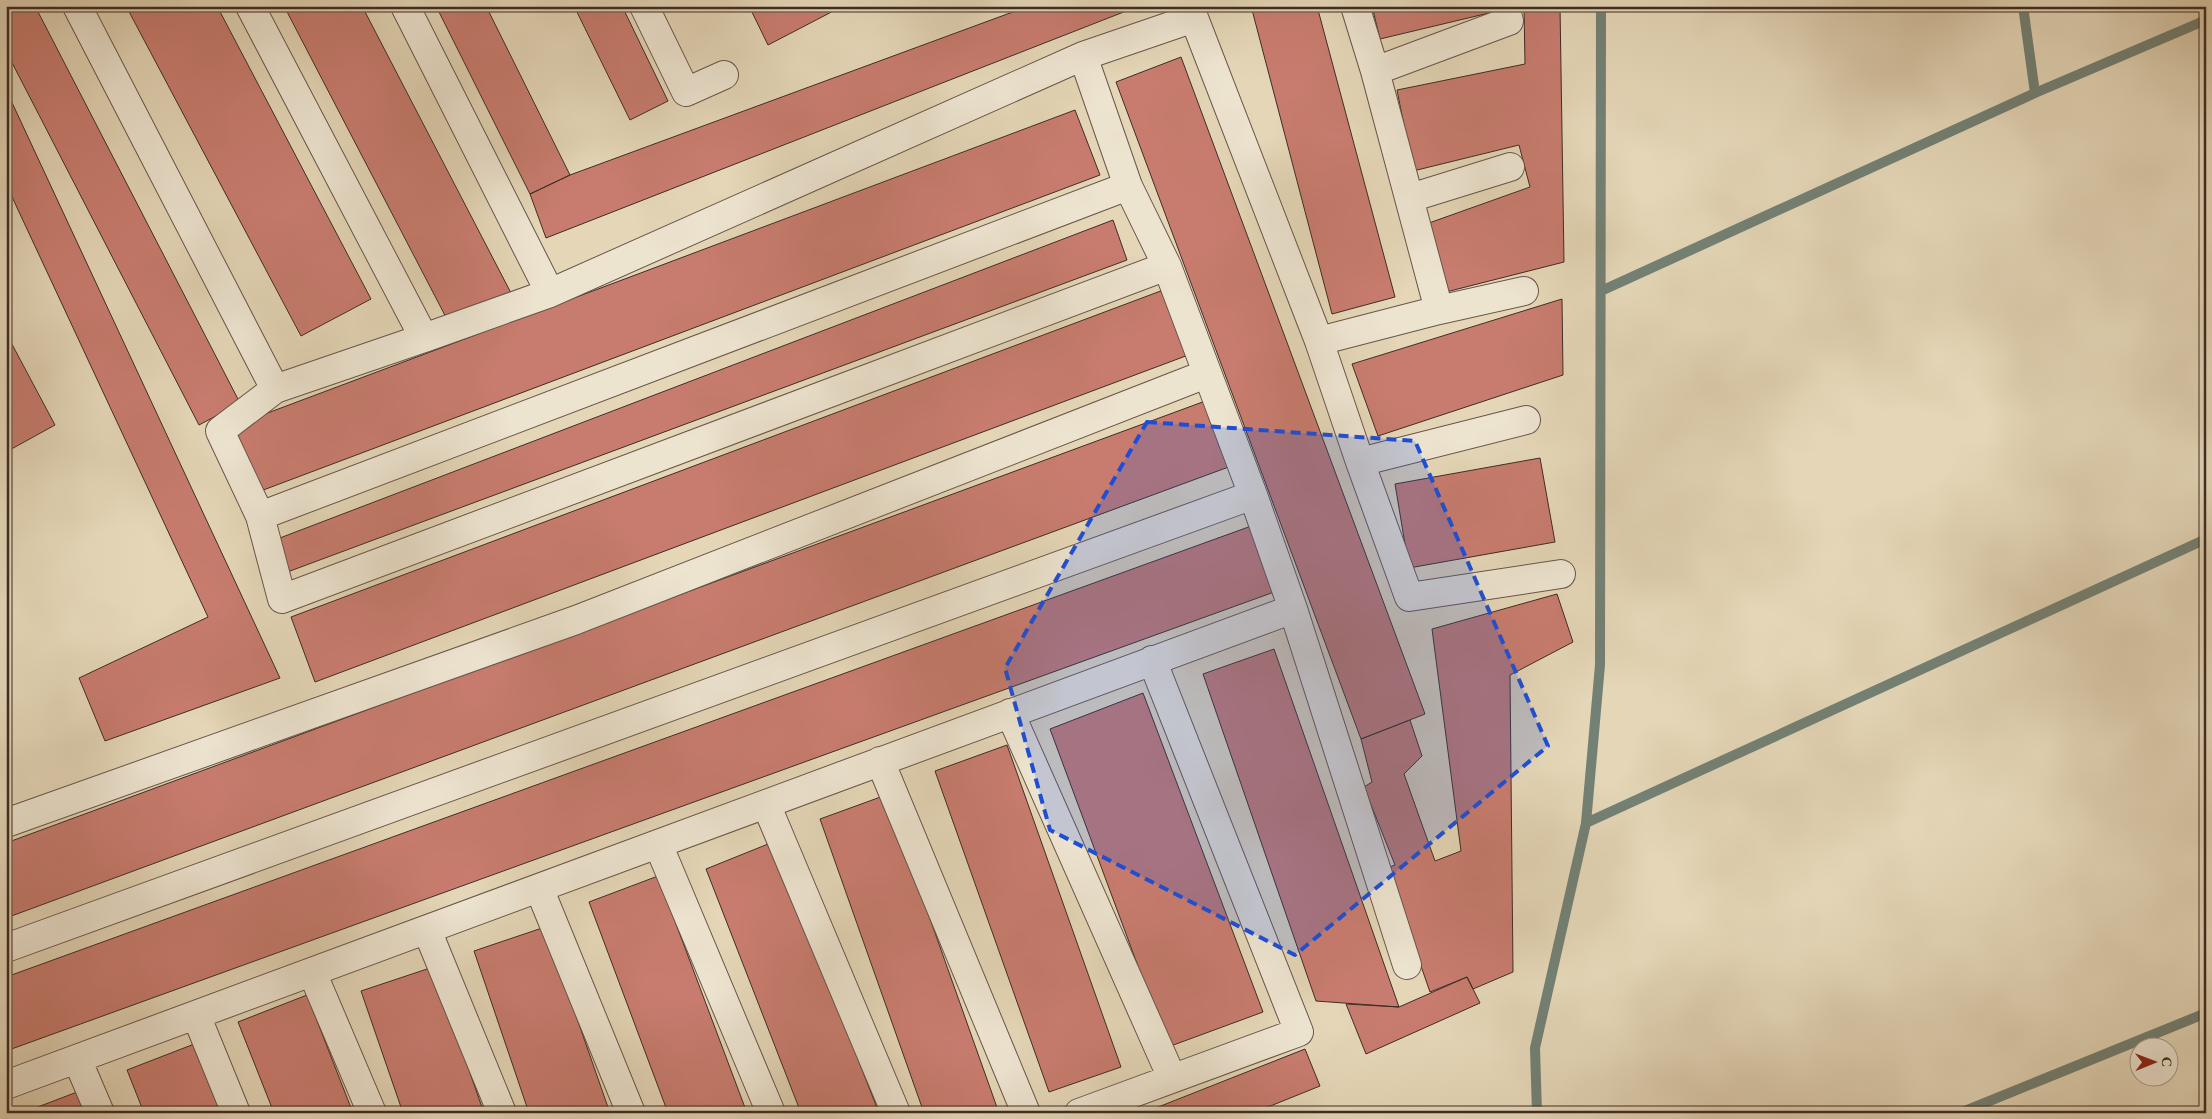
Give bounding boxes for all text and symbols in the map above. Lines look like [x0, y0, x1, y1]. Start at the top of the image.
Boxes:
north arrow [2130, 1036, 2180, 1086]
text: С [2158, 1057, 2176, 1067]

